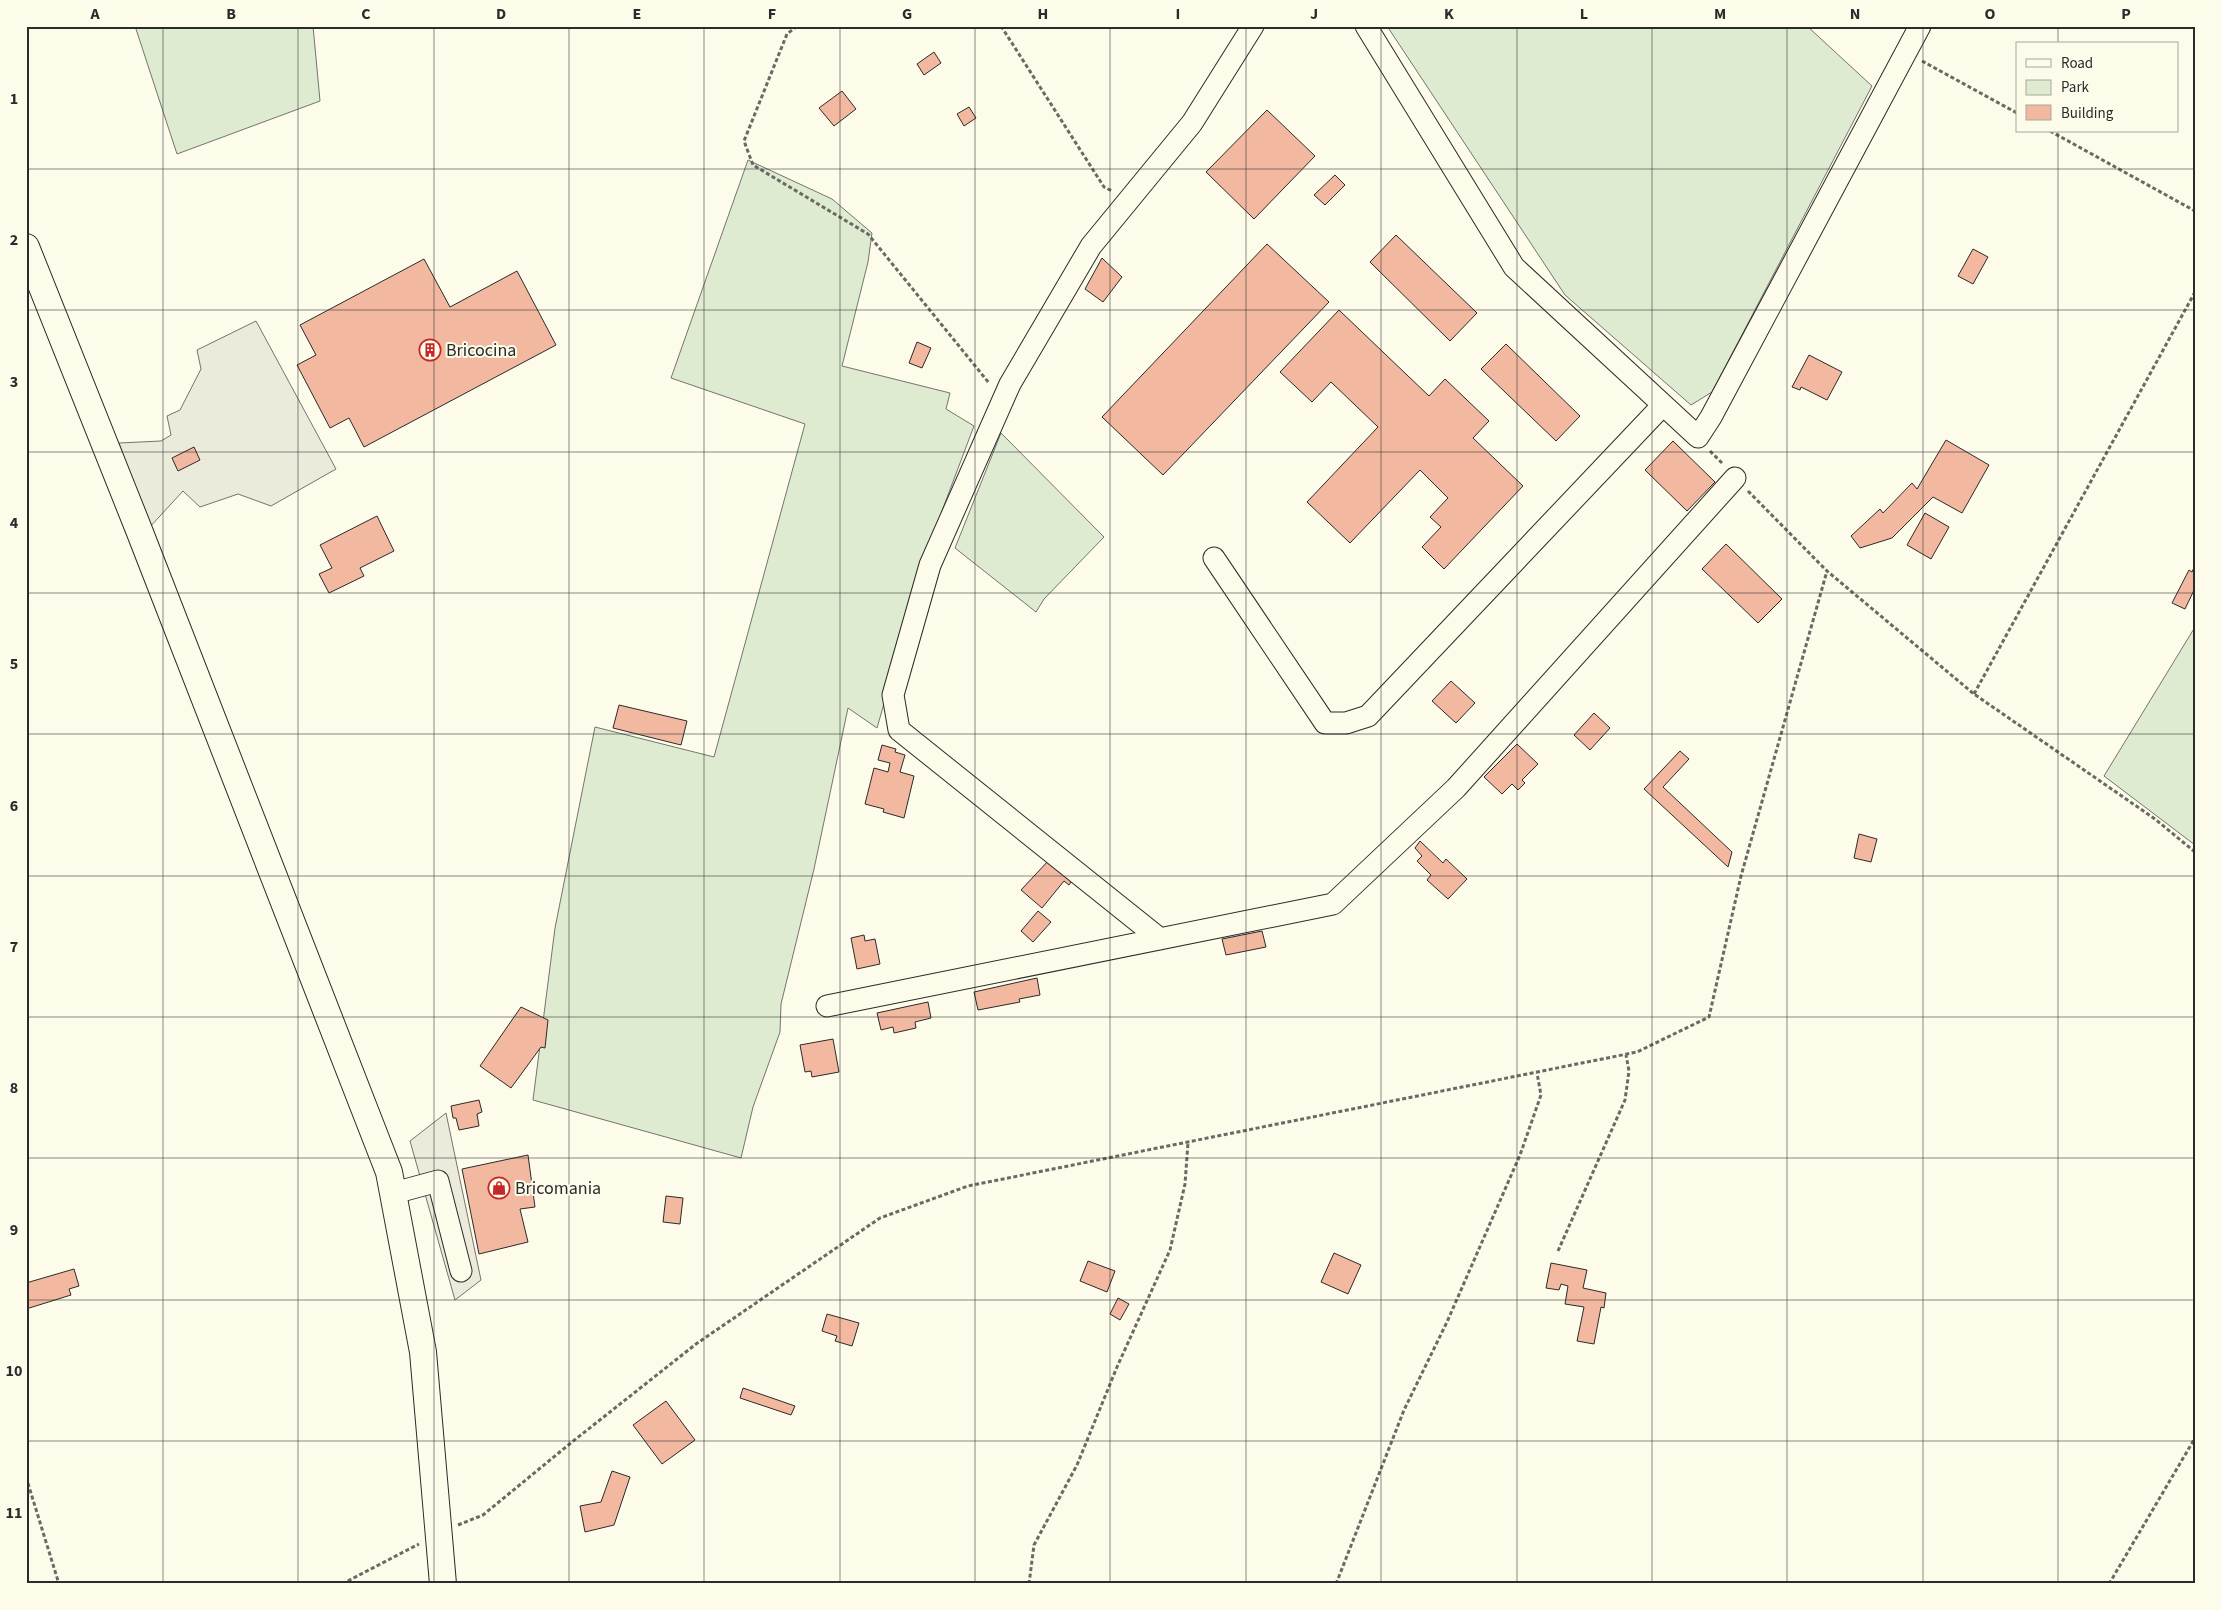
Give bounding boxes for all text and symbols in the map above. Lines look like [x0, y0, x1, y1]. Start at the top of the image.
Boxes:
text: A [89, 3, 100, 25]
text: B [226, 3, 236, 25]
text: C [361, 3, 371, 25]
text: D [496, 3, 506, 25]
text: E [633, 3, 641, 25]
text: F [768, 3, 776, 25]
text: G [902, 3, 912, 25]
text: H [1038, 3, 1048, 25]
text: I [1176, 3, 1180, 25]
text: J [1310, 3, 1318, 25]
text: K [1444, 3, 1454, 25]
text: L [1580, 3, 1588, 25]
text: M [1714, 3, 1726, 25]
text: N [1850, 3, 1860, 25]
text: O [1985, 3, 1996, 25]
text: P [2121, 3, 2131, 25]
legend [2016, 42, 2178, 132]
text: Road [2061, 53, 2093, 74]
text: Park [2061, 77, 2090, 98]
text: 1 [10, 88, 18, 110]
text: Building [2061, 103, 2114, 124]
text: 2 [10, 229, 18, 251]
building icon: Bricocina [418, 338, 442, 362]
place label: Bricocina [446, 338, 516, 363]
text: 3 [10, 371, 18, 393]
text: 4 [10, 512, 19, 534]
text: 5 [10, 653, 18, 675]
text: 6 [10, 795, 18, 817]
text: 7 [10, 936, 18, 958]
text: 8 [10, 1077, 18, 1099]
shop icon: Bricomania [487, 1176, 511, 1200]
place label: Bricomania [515, 1176, 601, 1201]
text: 9 [10, 1219, 18, 1241]
text: 10 [6, 1360, 22, 1382]
text: 11 [6, 1502, 22, 1524]

